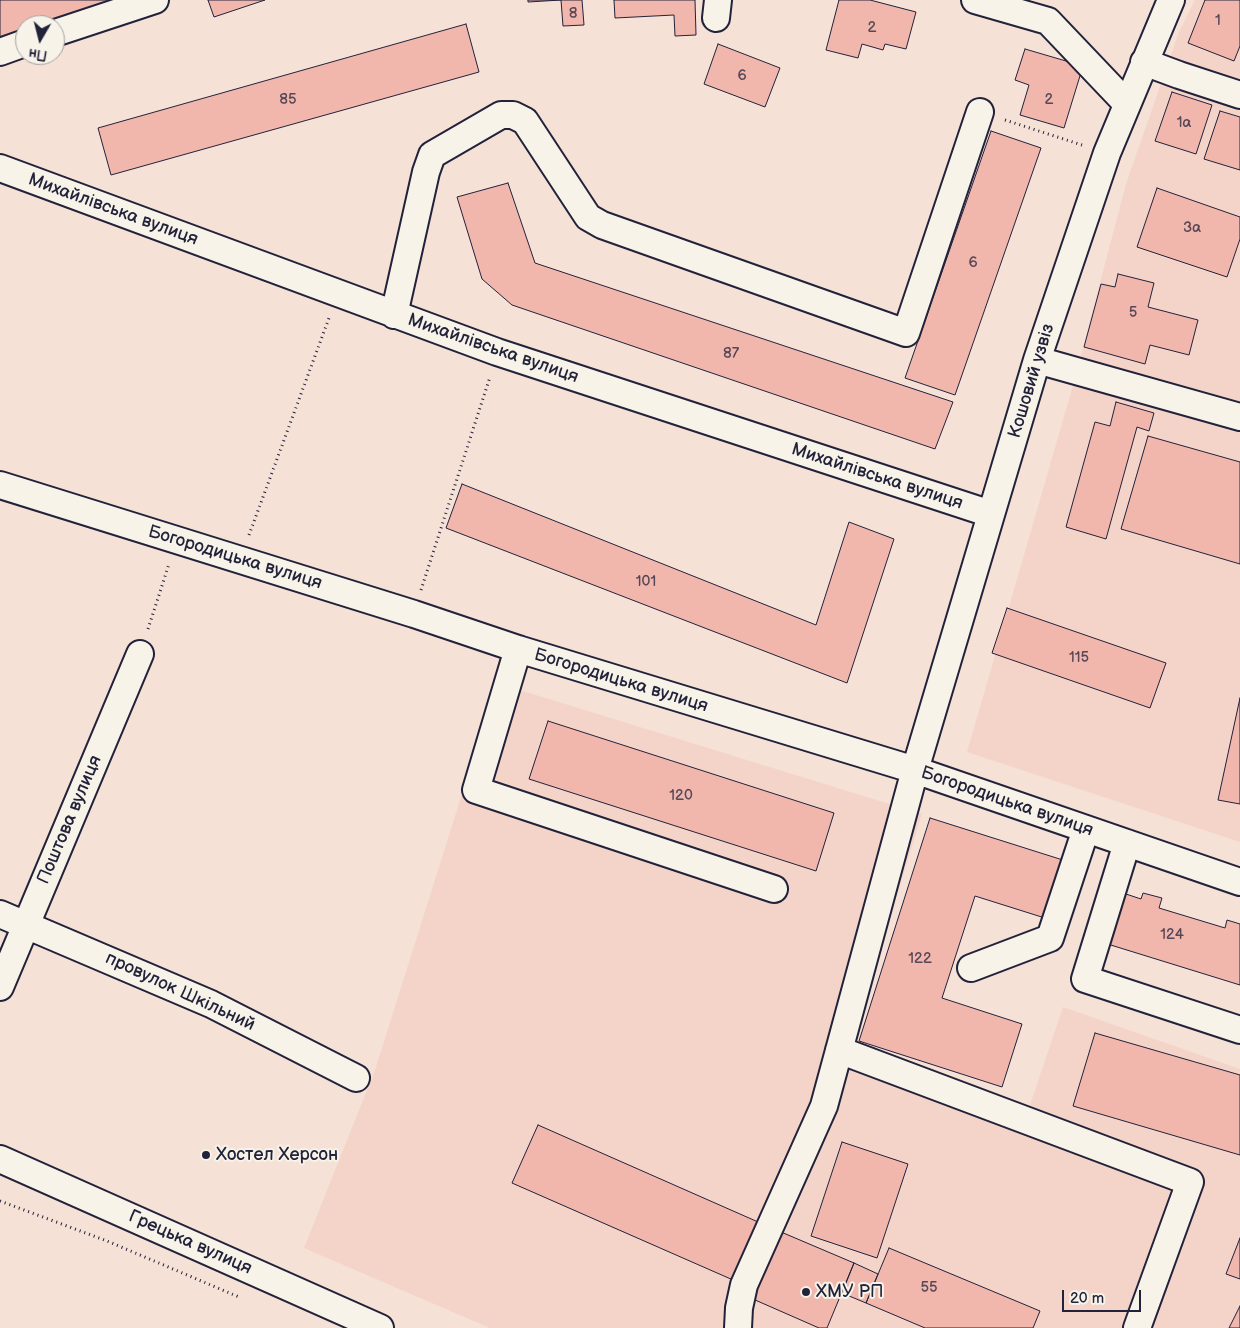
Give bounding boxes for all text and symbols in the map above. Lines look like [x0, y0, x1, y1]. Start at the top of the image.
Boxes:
house number: 8 [569, 5, 577, 23]
house number: 1 [1215, 12, 1221, 30]
north arrow [15, 15, 65, 65]
house number: 2 [868, 19, 876, 37]
text: Пн [28, 45, 48, 64]
house number: 6 [737, 67, 747, 85]
house number: 85 [279, 91, 297, 109]
house number: 2 [1045, 91, 1053, 109]
house number: 1а [1177, 114, 1191, 132]
street label: Михайлівська вулиця [25, 169, 201, 251]
house number: 3а [1183, 219, 1201, 237]
house number: 6 [968, 254, 978, 272]
house number: 5 [1129, 304, 1137, 322]
street label: Михайлівська вулиця [405, 310, 581, 388]
street label: Кошовий узвіз [1004, 321, 1060, 441]
house number: 87 [723, 345, 739, 363]
street label: Михайлівська вулиця [788, 439, 966, 515]
street label: Богородицька вулиця [145, 521, 325, 595]
house number: 101 [636, 573, 656, 591]
street label: Богородицька вулиця [531, 644, 711, 718]
house number: 115 [1069, 649, 1089, 667]
street label: Поштова вулиця [33, 752, 107, 888]
street label: Богородицька вулиця [918, 762, 1096, 842]
house number: 120 [669, 787, 693, 805]
house number: 124 [1160, 926, 1184, 944]
street label: провулок Шкільний [102, 948, 258, 1036]
house number: 122 [908, 950, 932, 968]
place label: Хостел Херсон [216, 1144, 338, 1166]
marker: Хостел Херсон [200, 1149, 212, 1161]
street label: Грецька вулиця [125, 1206, 255, 1280]
house number: 55 [920, 1279, 938, 1297]
scale bar [1065, 1280, 1144, 1312]
place label: ХМУ РП [816, 1281, 883, 1303]
marker: ХМУ РП [800, 1286, 812, 1298]
text: 20 m [1070, 1289, 1104, 1308]

